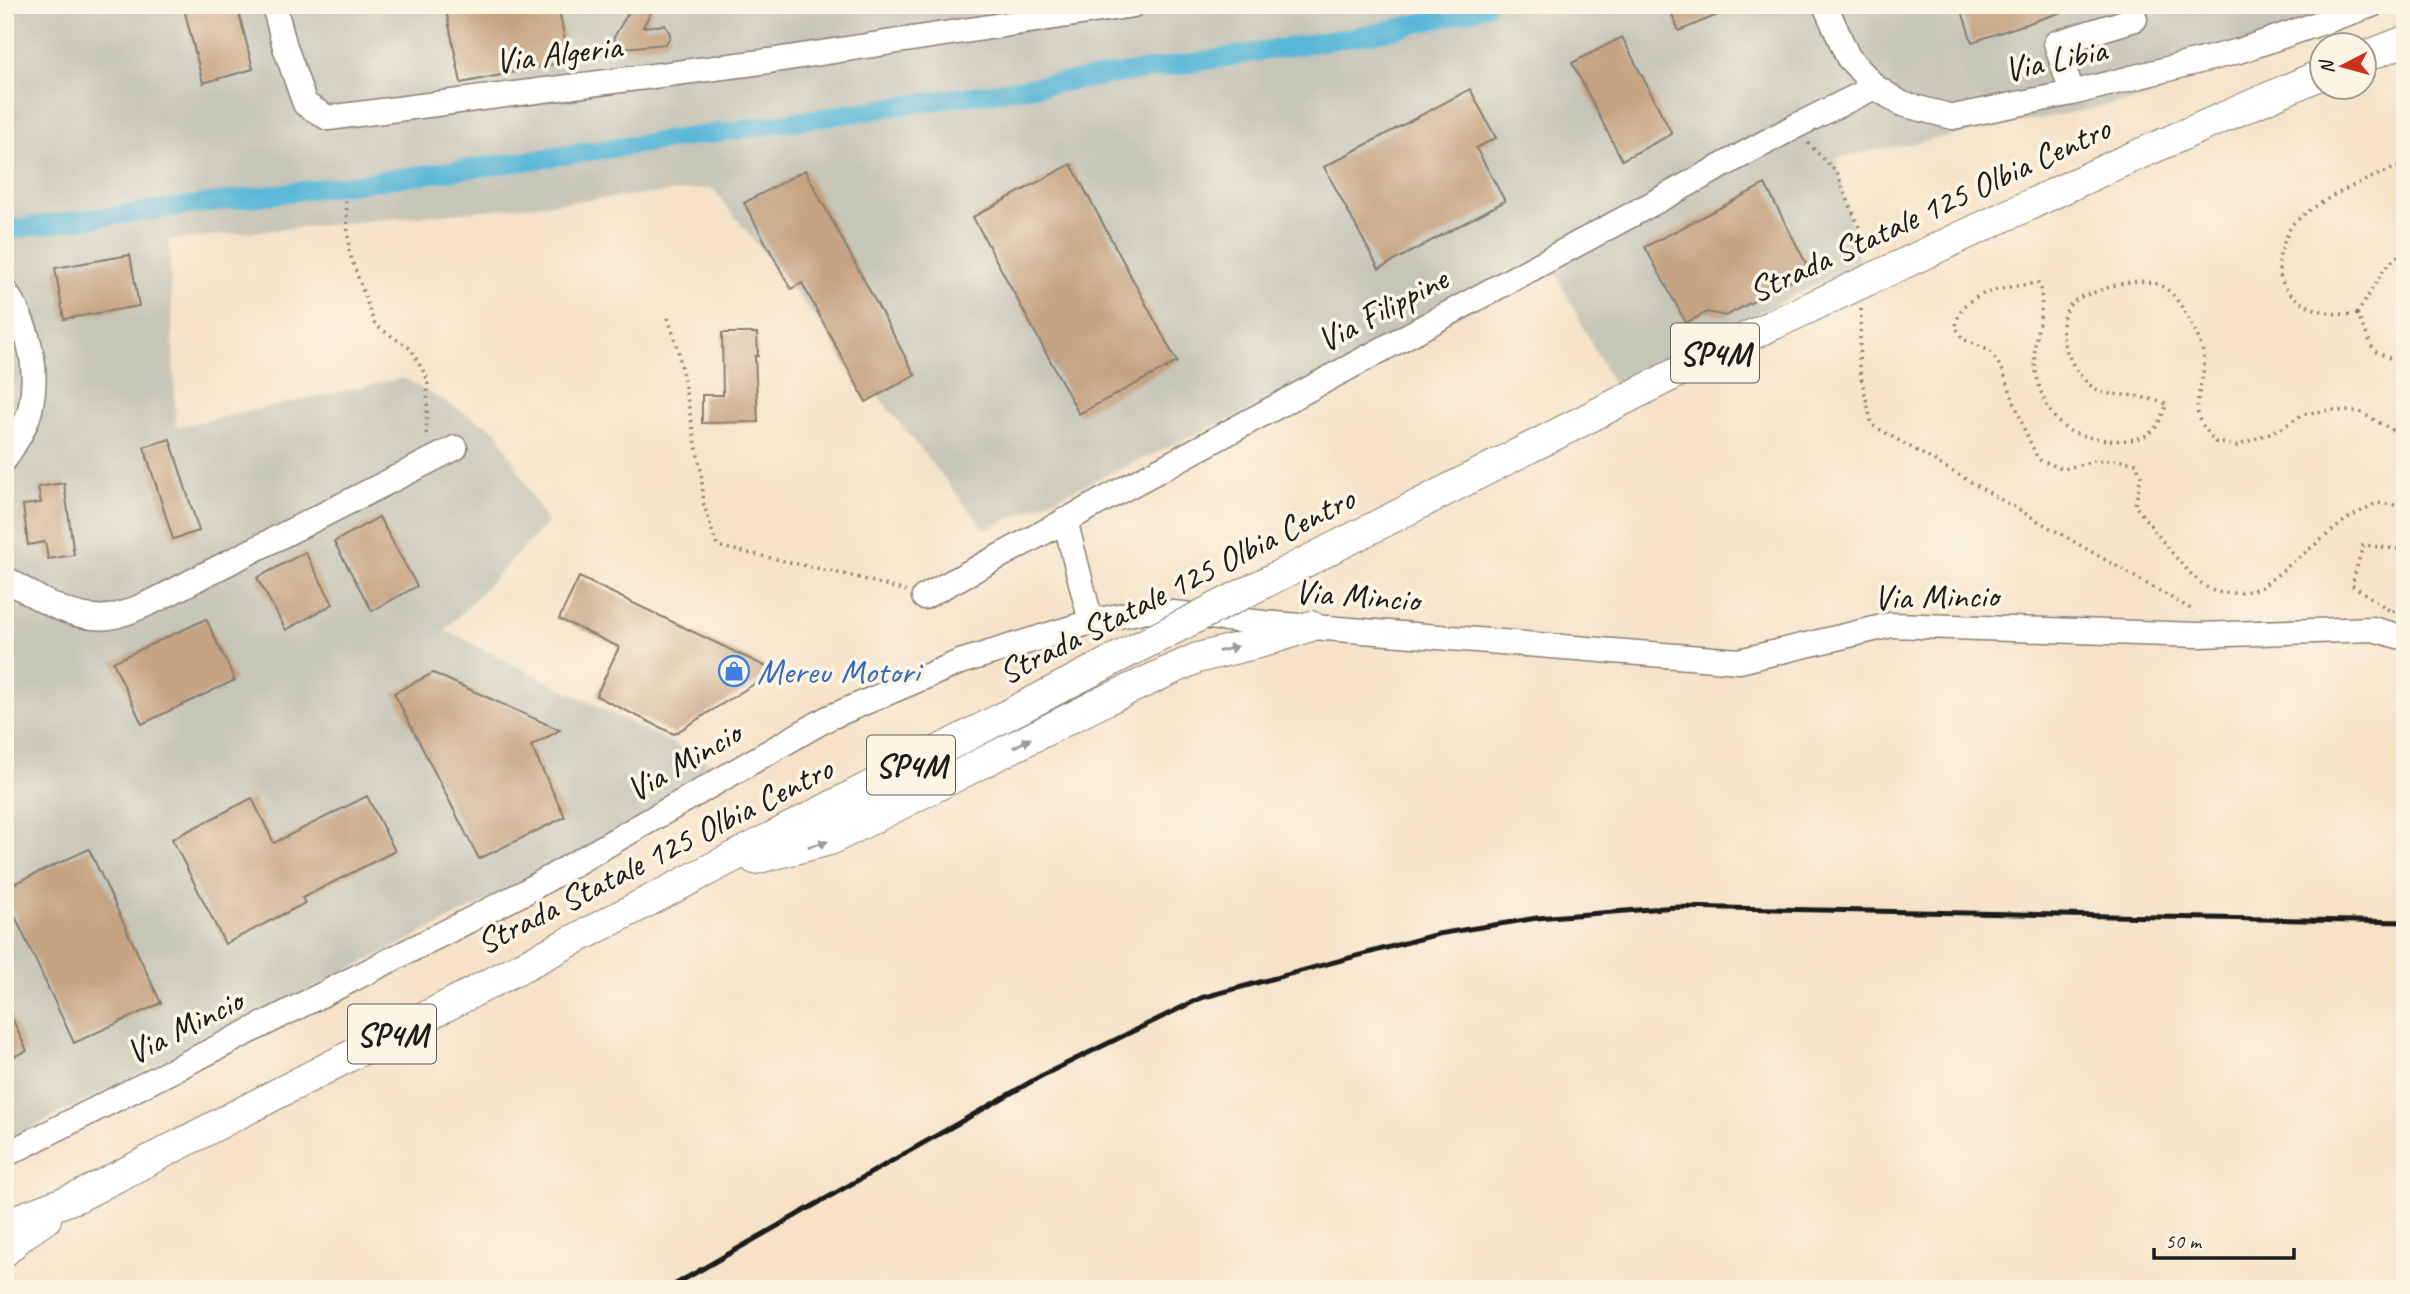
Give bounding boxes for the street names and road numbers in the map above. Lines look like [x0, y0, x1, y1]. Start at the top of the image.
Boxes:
street label: Via Algeria [492, 23, 626, 84]
street label: Via Libia [2000, 26, 2112, 92]
street label: Strada Statale 125 Olbia Centro [1741, 105, 2119, 313]
street label: Via Filippine [1309, 255, 1458, 363]
road number: SP4M [1671, 324, 1759, 382]
street label: Strada Statale 125 Olbia Centro [991, 475, 1363, 695]
street label: Via Mincio [1293, 569, 1424, 623]
street label: Via Mincio [1873, 573, 2002, 620]
street label: Via Mincio [618, 709, 752, 812]
road number: SP4M [867, 736, 955, 794]
street label: Strada Statale 125 Olbia Centro [469, 745, 841, 965]
street label: Via Mincio [118, 976, 253, 1075]
road number: SP4M [348, 1004, 436, 1064]

